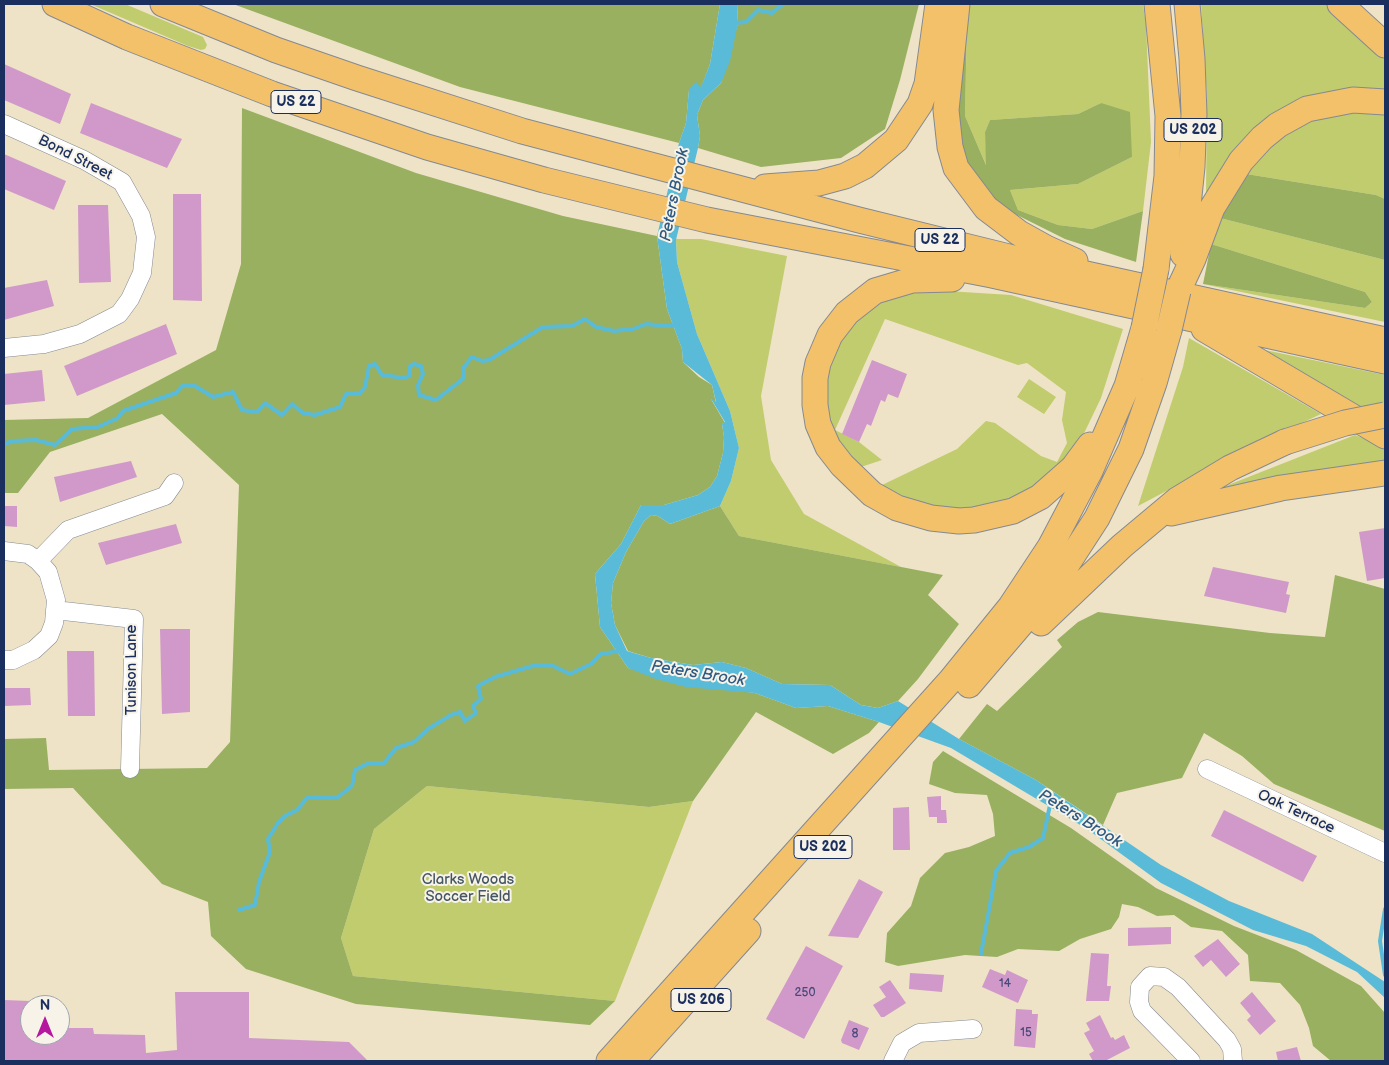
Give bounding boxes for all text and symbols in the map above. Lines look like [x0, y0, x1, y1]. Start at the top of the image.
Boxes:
road number: US 22 [271, 90, 321, 114]
road number: US 202 [1164, 118, 1222, 142]
street label: Bond Street [35, 132, 115, 184]
water label: Peters Brook [657, 147, 693, 243]
road number: US 22 [915, 228, 965, 252]
street label: Tunison Lane [123, 625, 141, 715]
water label: Peters Brook [650, 657, 746, 691]
water label: Peters Brook [1035, 786, 1125, 852]
street label: Oak Terrace [1254, 786, 1338, 838]
road number: US 202 [794, 836, 852, 859]
park label: Clarks Woods Soccer Field [422, 871, 514, 906]
house number: 14 [999, 977, 1011, 991]
house number: 250 [794, 986, 816, 1000]
road number: US 206 [671, 988, 731, 1012]
north arrow [20, 995, 70, 1045]
text: N [40, 997, 50, 1014]
house number: 15 [1020, 1026, 1032, 1040]
house number: 8 [852, 1027, 858, 1041]

